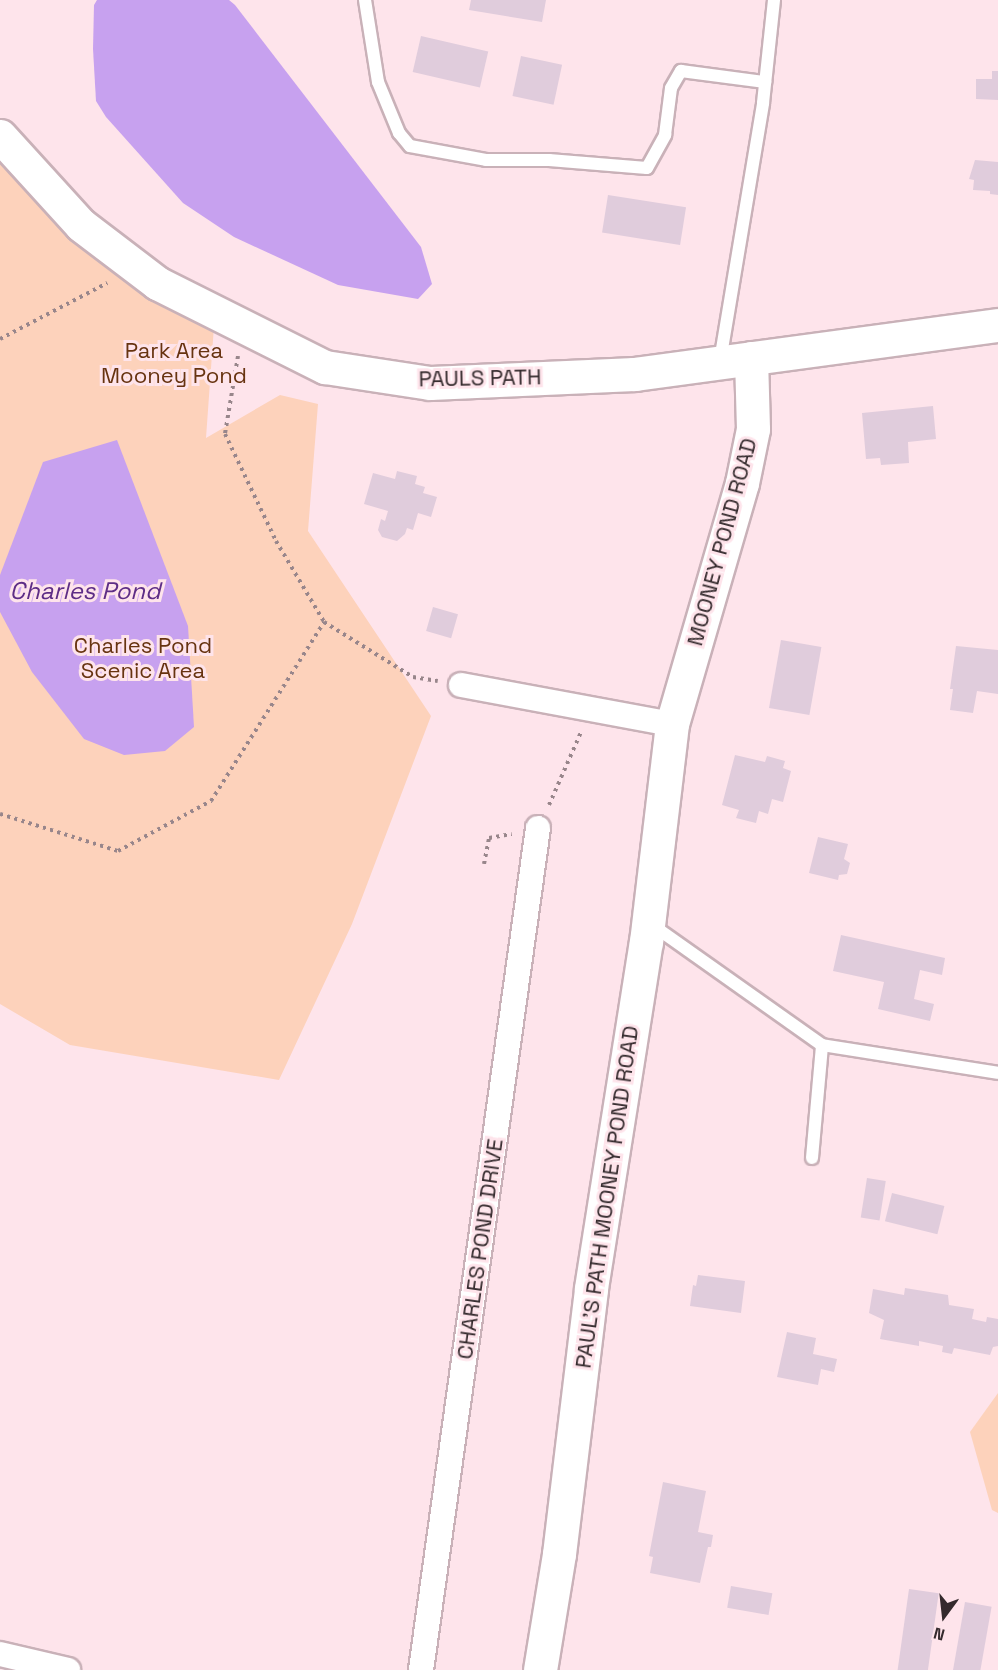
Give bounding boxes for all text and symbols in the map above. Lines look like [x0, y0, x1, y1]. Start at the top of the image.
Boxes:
park label: Park Area Mooney Pond [101, 337, 247, 388]
street label: PAULS PATH [418, 364, 542, 392]
street label: MOONEY POND ROAD [682, 435, 762, 649]
water label: Charles Pond [10, 577, 160, 605]
park label: Charles Pond Scenic Area [74, 632, 212, 684]
street label: PAUL'S PATH MOONEY POND ROAD [570, 1024, 644, 1370]
street label: CHARLES POND DRIVE [451, 1137, 509, 1361]
north arrow [914, 1586, 974, 1646]
text: N [931, 1622, 947, 1645]

